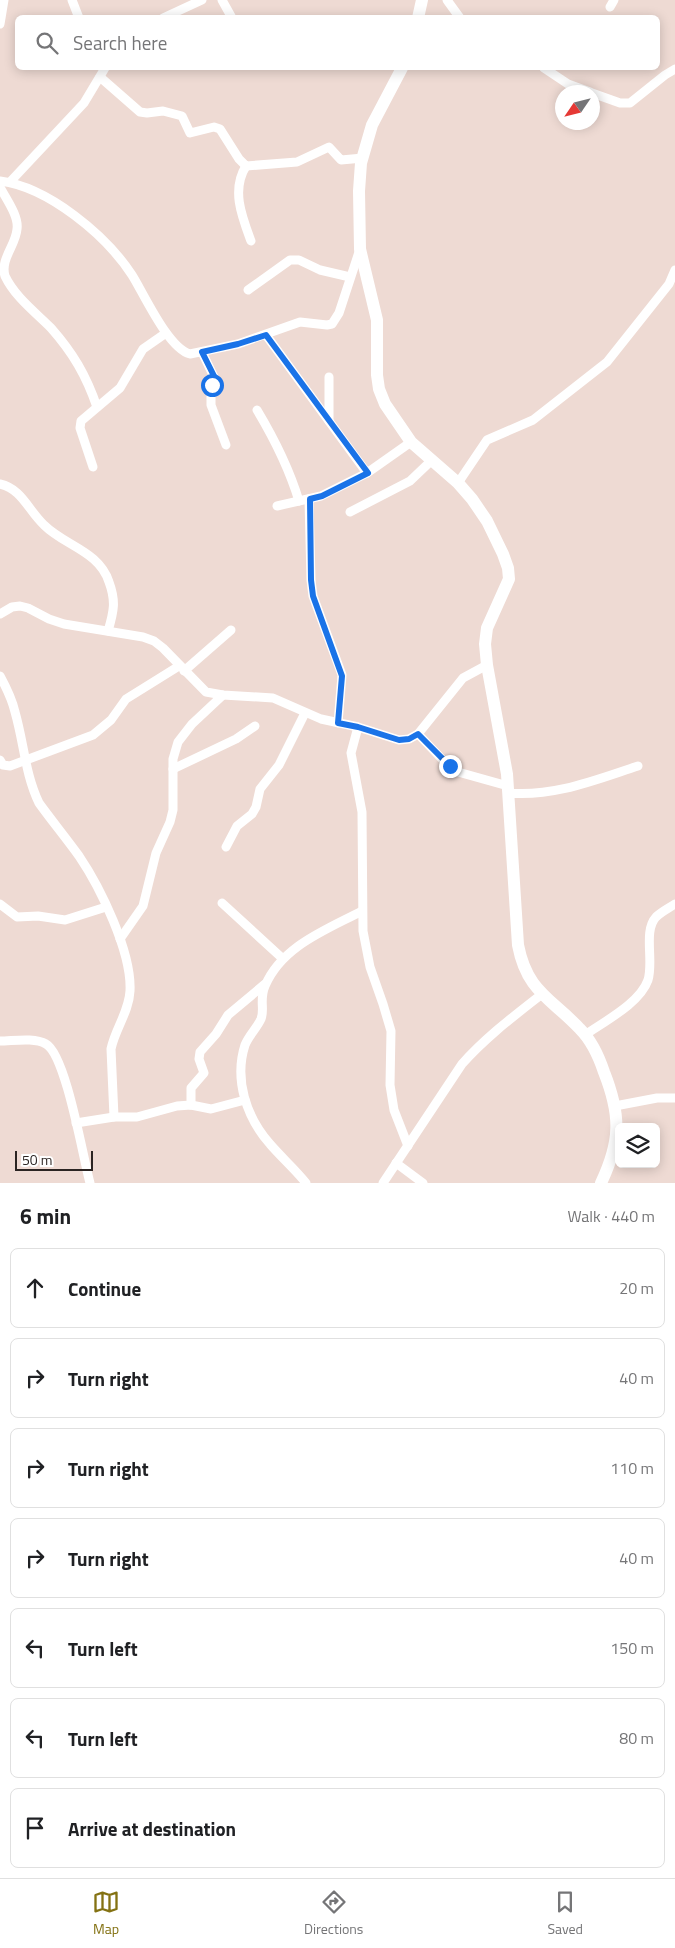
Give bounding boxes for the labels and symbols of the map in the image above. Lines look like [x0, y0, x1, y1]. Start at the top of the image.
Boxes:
north arrow [555, 85, 600, 130]
route start [201, 374, 224, 397]
route end [439, 755, 462, 778]
scale bar [15, 1148, 92, 1171]

